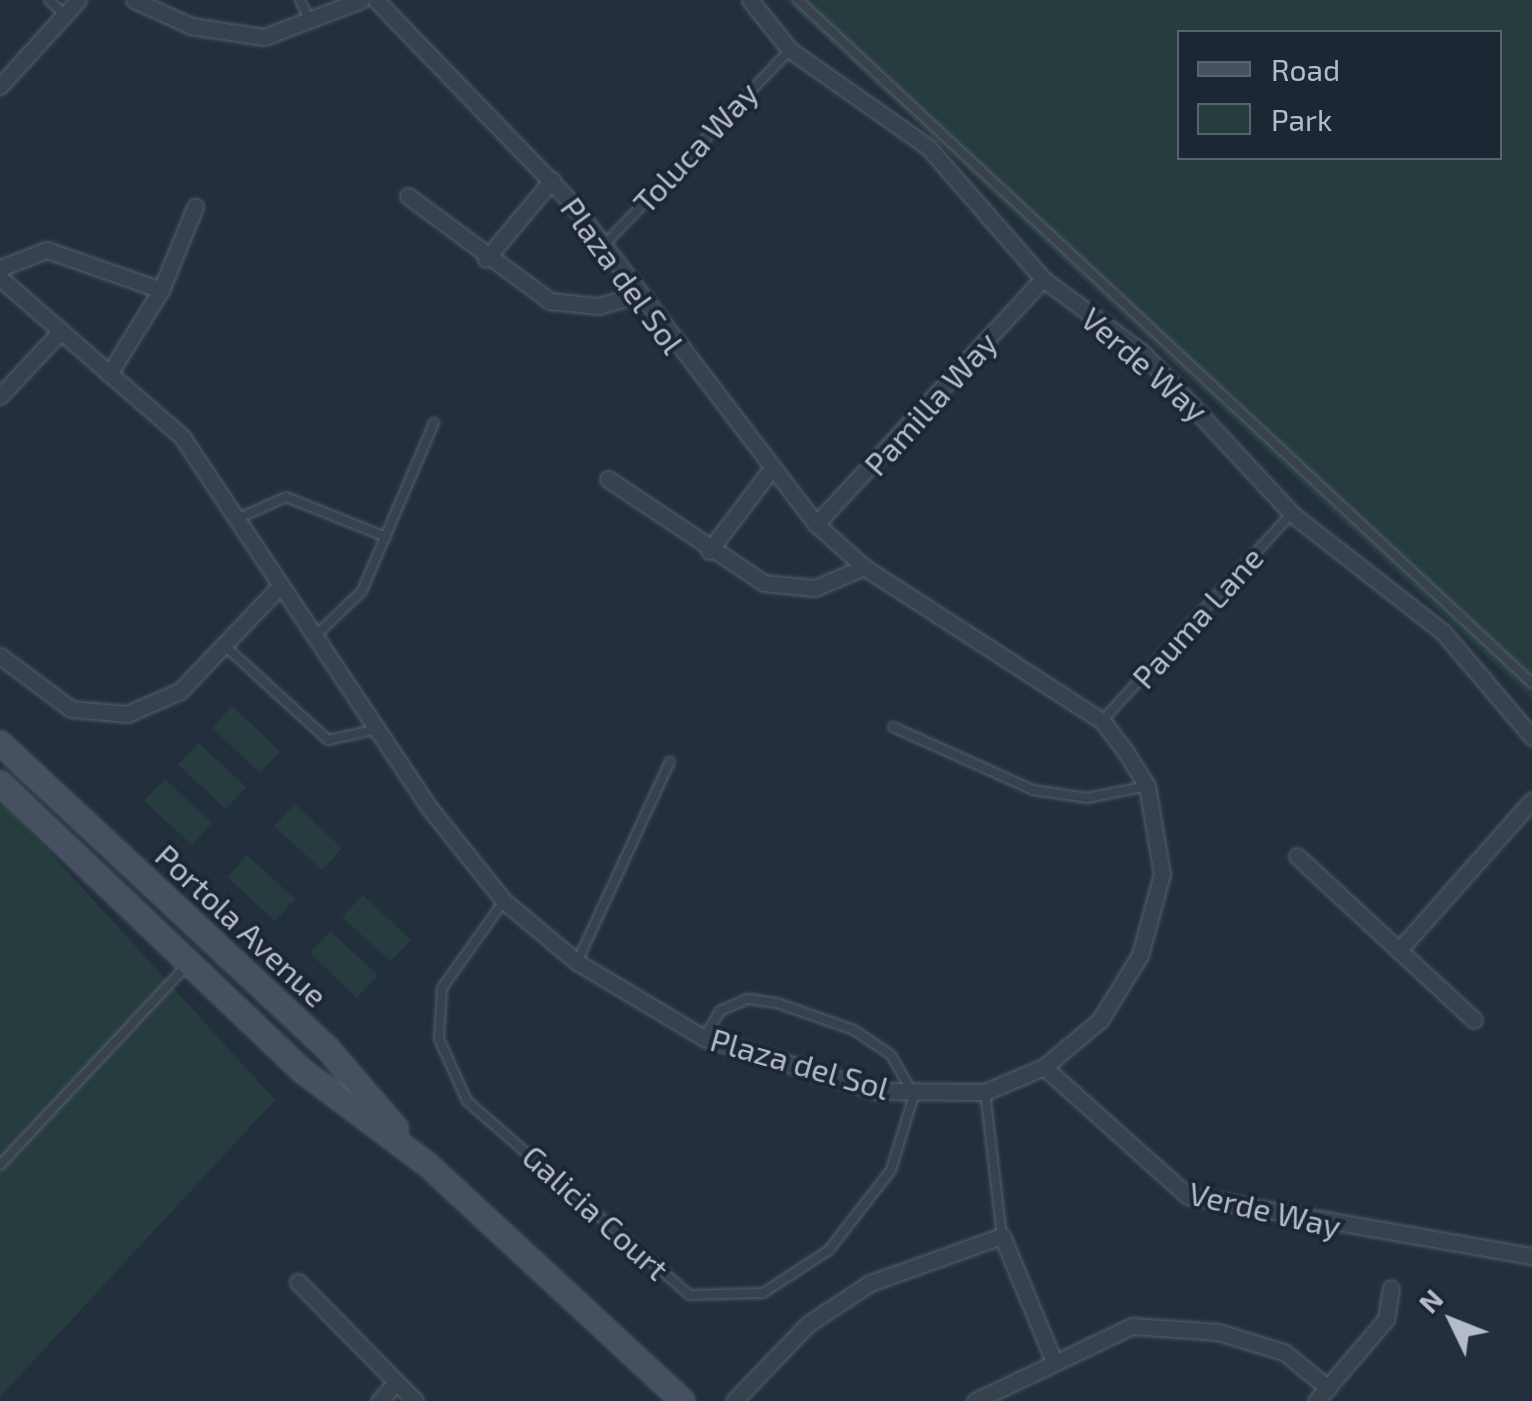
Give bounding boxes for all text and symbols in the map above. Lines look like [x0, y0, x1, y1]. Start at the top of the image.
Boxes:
legend [1177, 30, 1502, 160]
text: Road [1271, 51, 1340, 87]
street label: Toluca Way [624, 73, 766, 221]
text: Park [1271, 101, 1332, 137]
street label: Plaza del Sol [553, 189, 693, 361]
street label: Verde Way [1074, 299, 1216, 429]
street label: Pamilla Way [855, 323, 1005, 483]
street label: Pauma Lane [1123, 538, 1271, 696]
street label: Portola Avenue [148, 835, 336, 1015]
street label: Plaza del Sol [706, 1019, 894, 1107]
street label: Galicia Court [515, 1136, 677, 1288]
street label: Verde Way [1185, 1173, 1345, 1245]
north arrow [1402, 1271, 1502, 1371]
text: N [1411, 1282, 1449, 1320]

